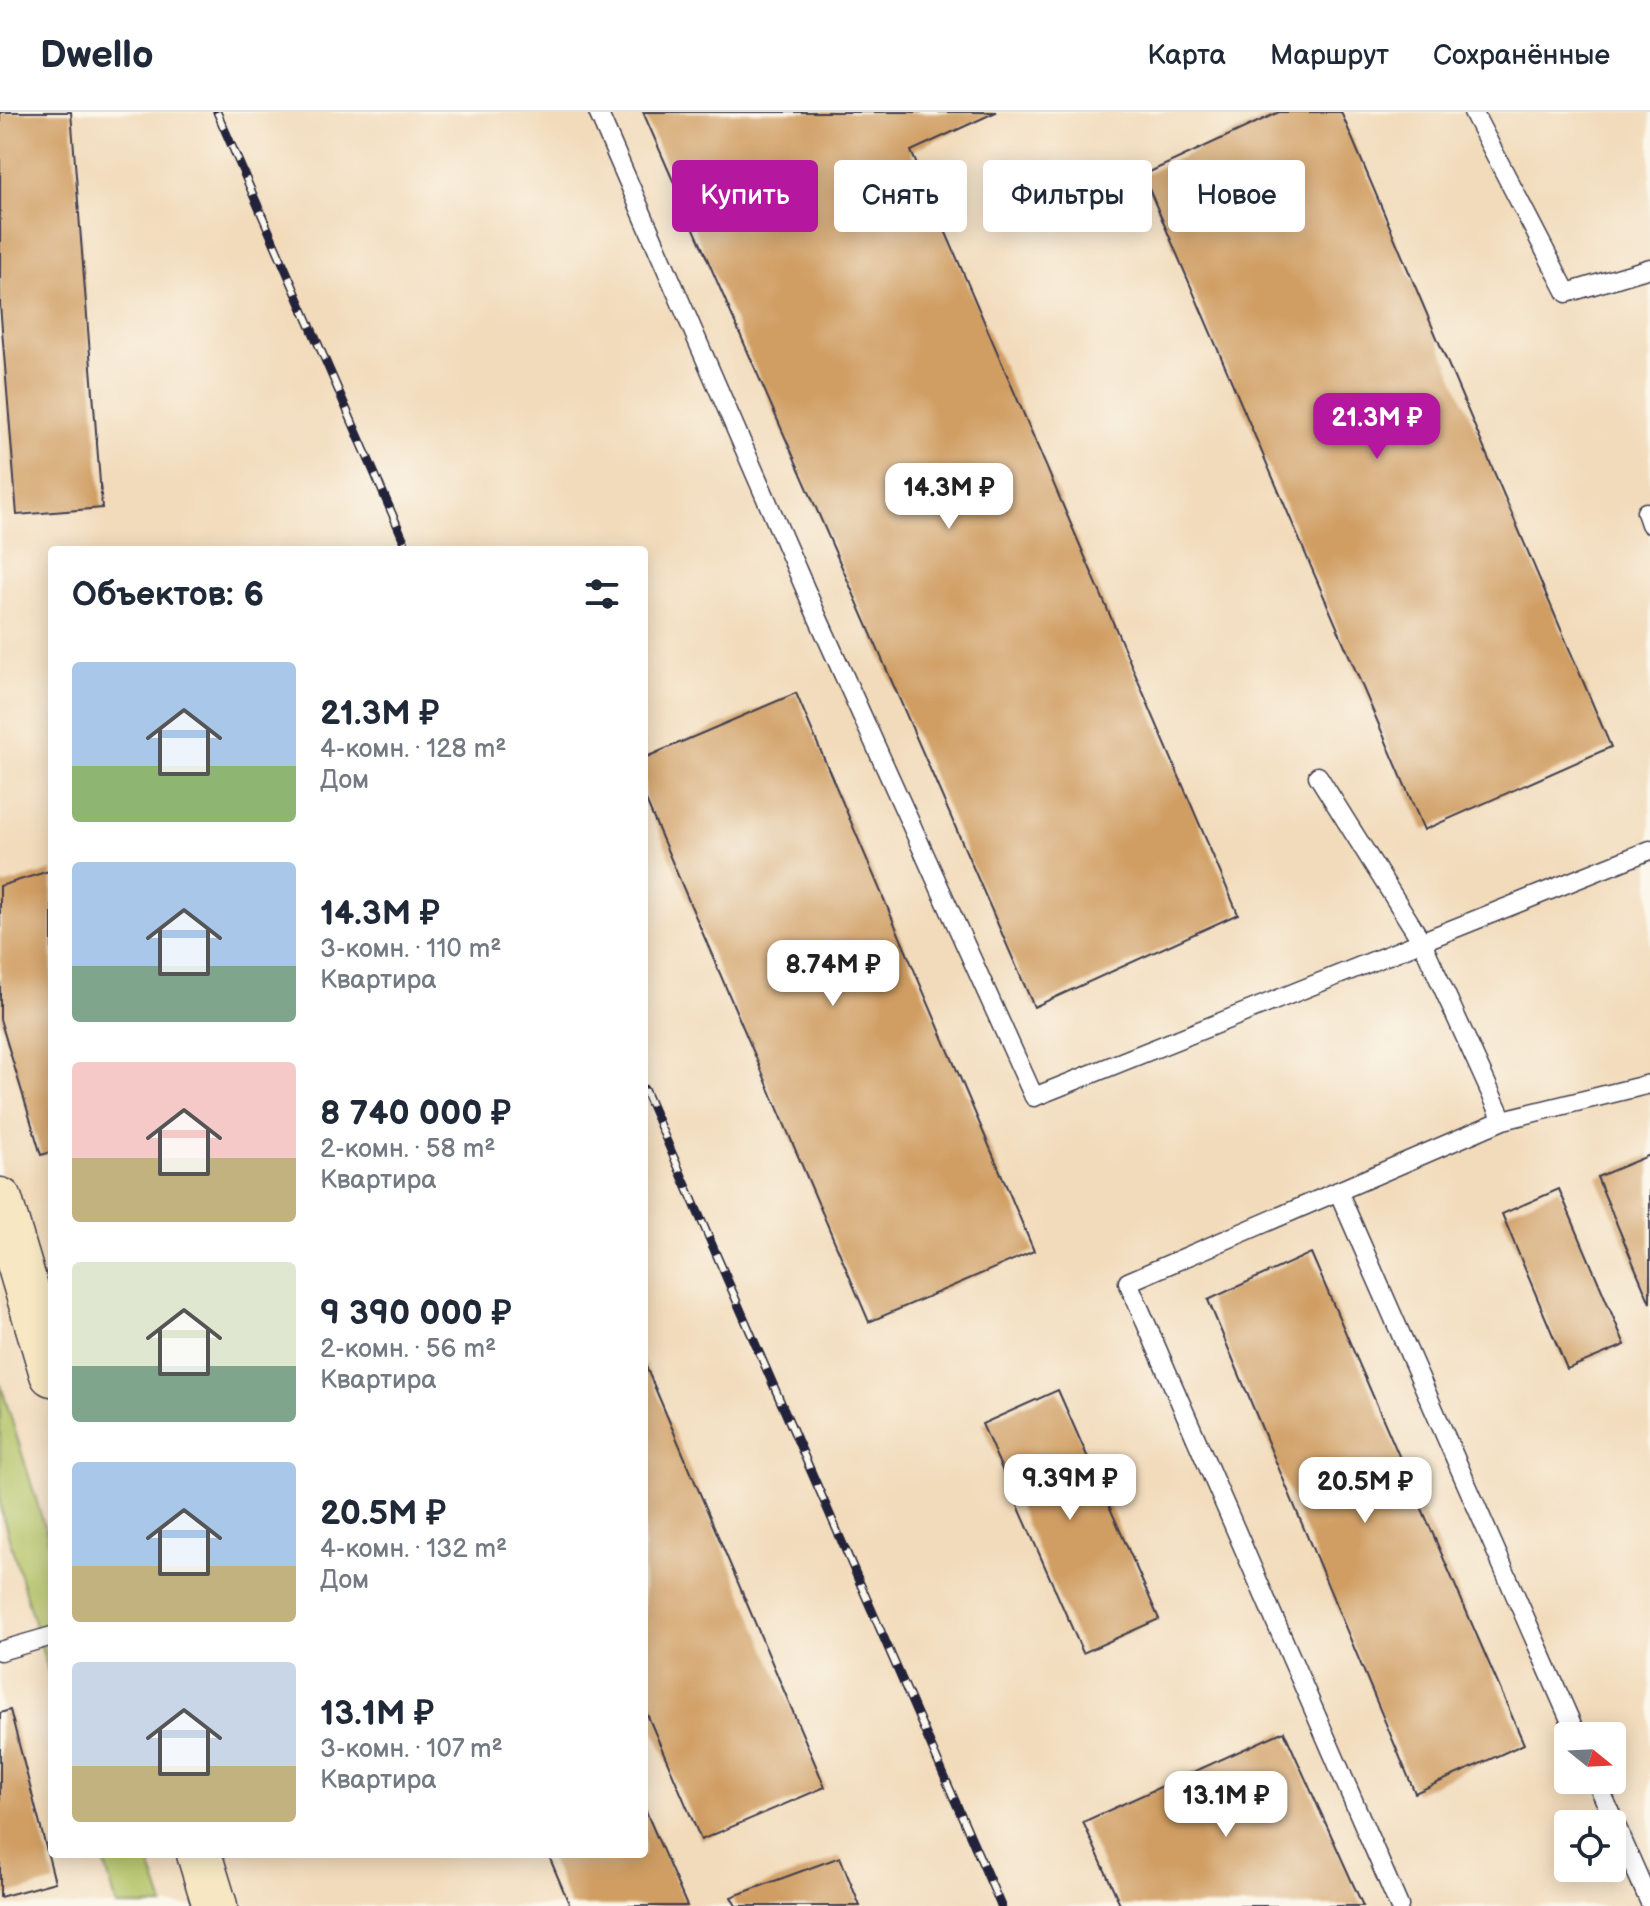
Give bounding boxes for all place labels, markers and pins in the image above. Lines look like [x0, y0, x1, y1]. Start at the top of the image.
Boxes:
pin: 21.3M ₽ [1303, 393, 1451, 461]
pin: 14.3M ₽ [875, 463, 1023, 531]
pin: 8.74M ₽ [759, 940, 907, 1008]
pin: 9.39M ₽ [996, 1454, 1144, 1522]
pin: 20.5M ₽ [1291, 1457, 1439, 1525]
pin: 13.1M ₽ [1152, 1771, 1300, 1839]

